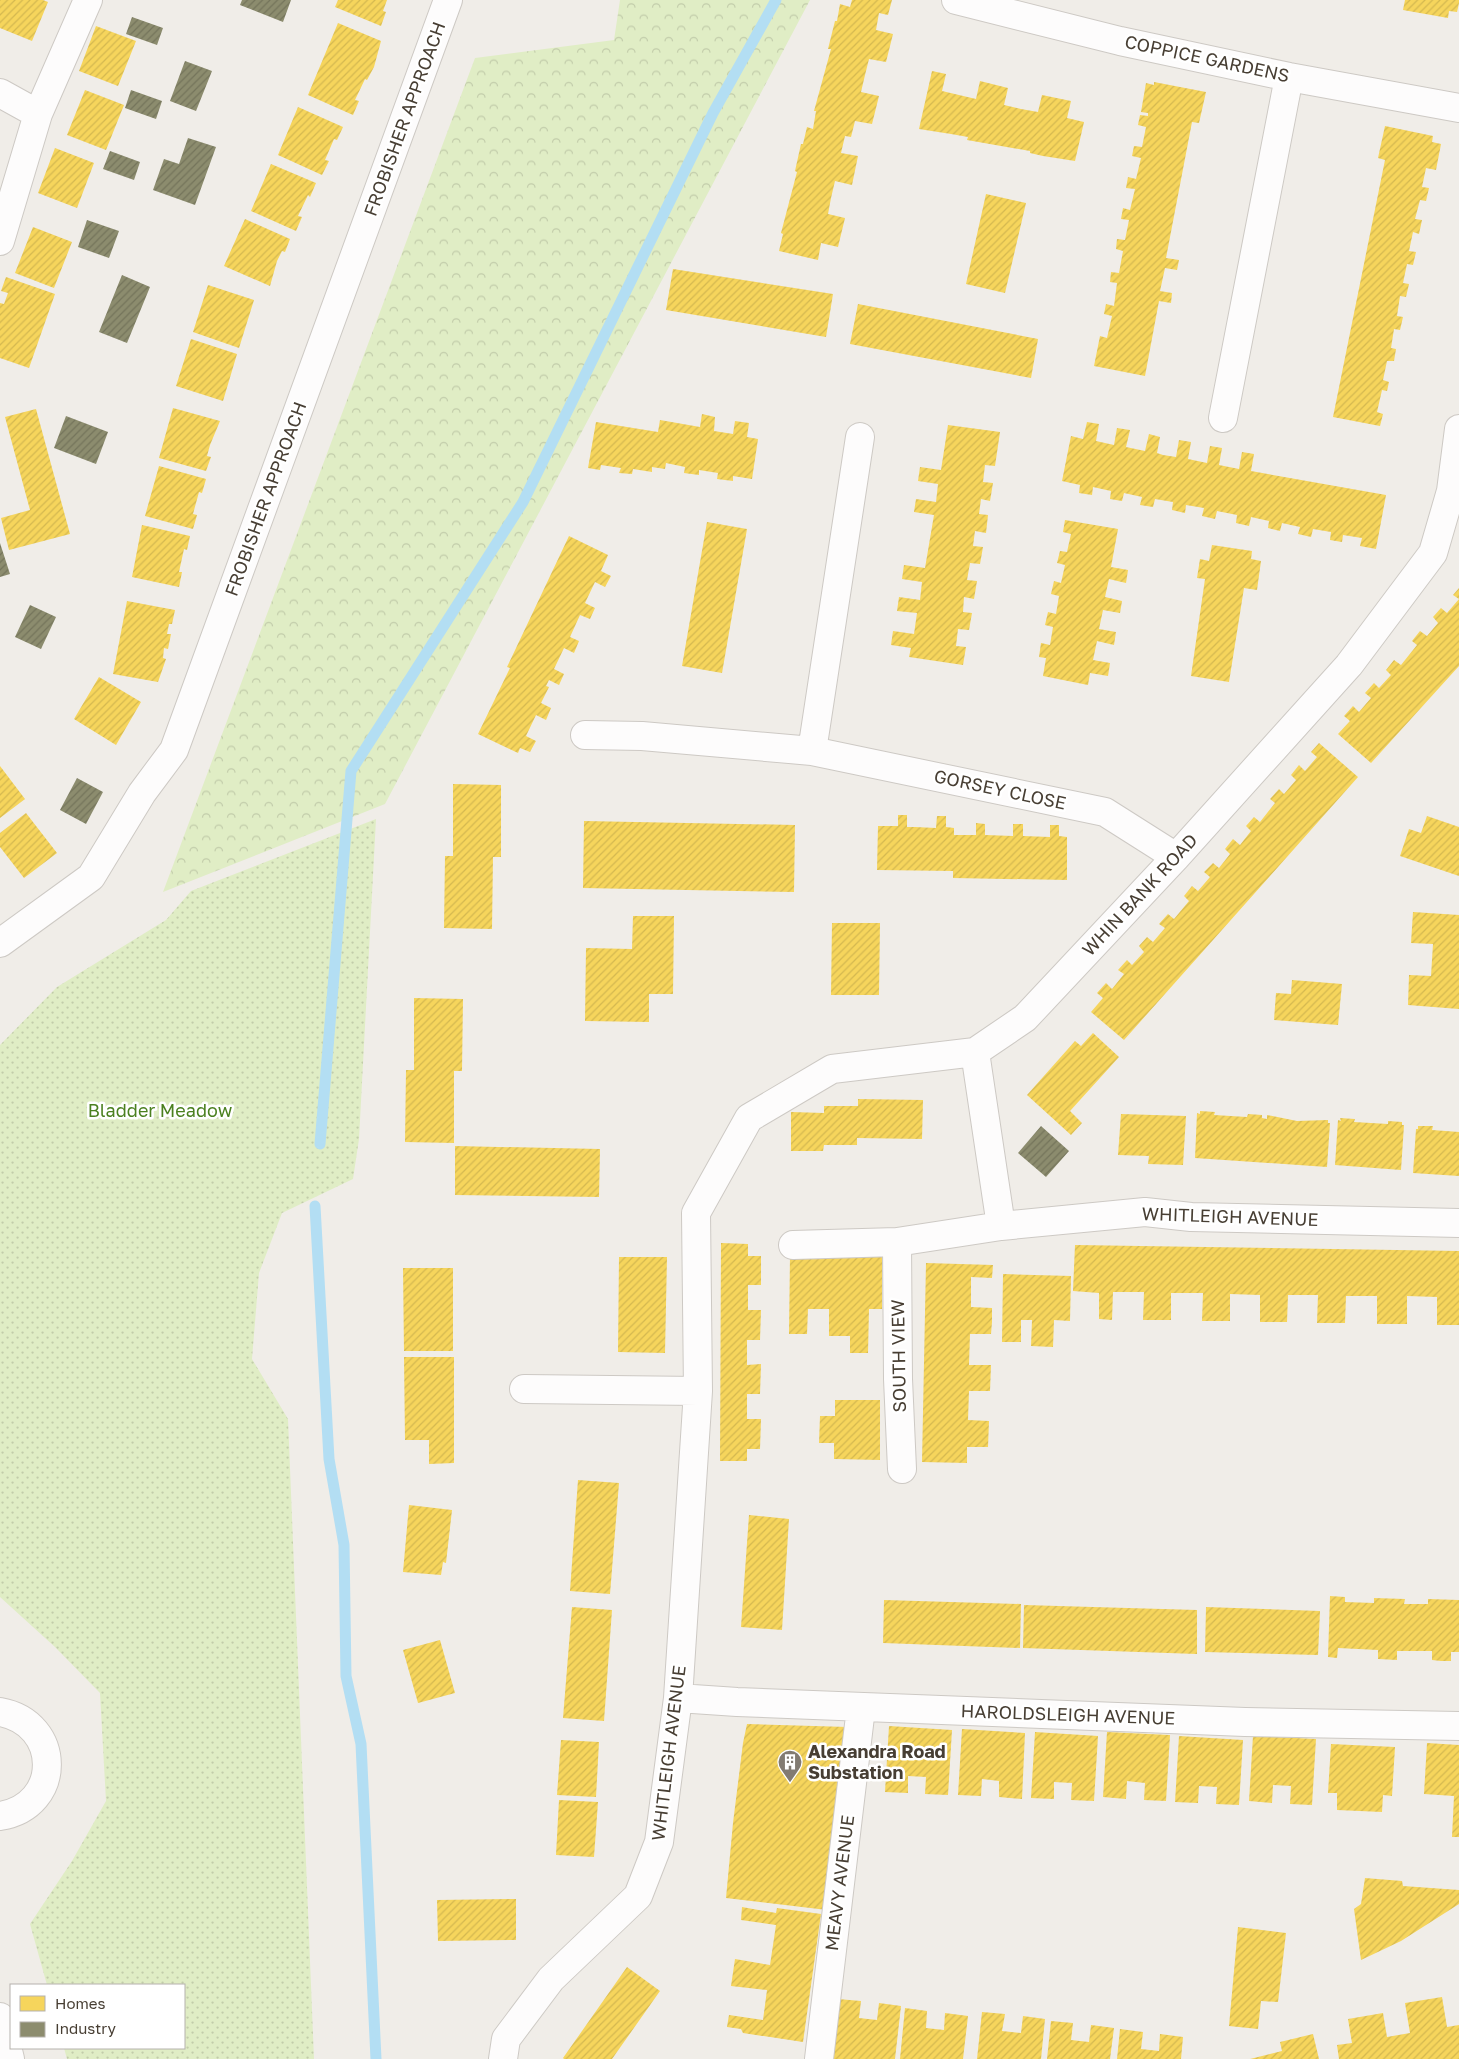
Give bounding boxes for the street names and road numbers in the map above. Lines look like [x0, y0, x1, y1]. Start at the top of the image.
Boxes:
street label: FROBISHER APPROACH [359, 18, 450, 219]
street label: COPPICE GARDENS [1123, 30, 1292, 86]
street label: FROBISHER APPROACH [220, 398, 311, 599]
street label: GORSEY CLOSE [932, 764, 1068, 814]
street label: WHIN BANK ROAD [1077, 829, 1202, 960]
street label: WHITLEIGH AVENUE [1141, 1202, 1319, 1230]
street label: SOUTH VIEW [886, 1299, 910, 1413]
street label: WHITLEIGH AVENUE [646, 1664, 690, 1842]
street label: HAROLDSLEIGH AVENUE [960, 1699, 1176, 1729]
street label: MEAVY AVENUE [820, 1814, 858, 1952]

